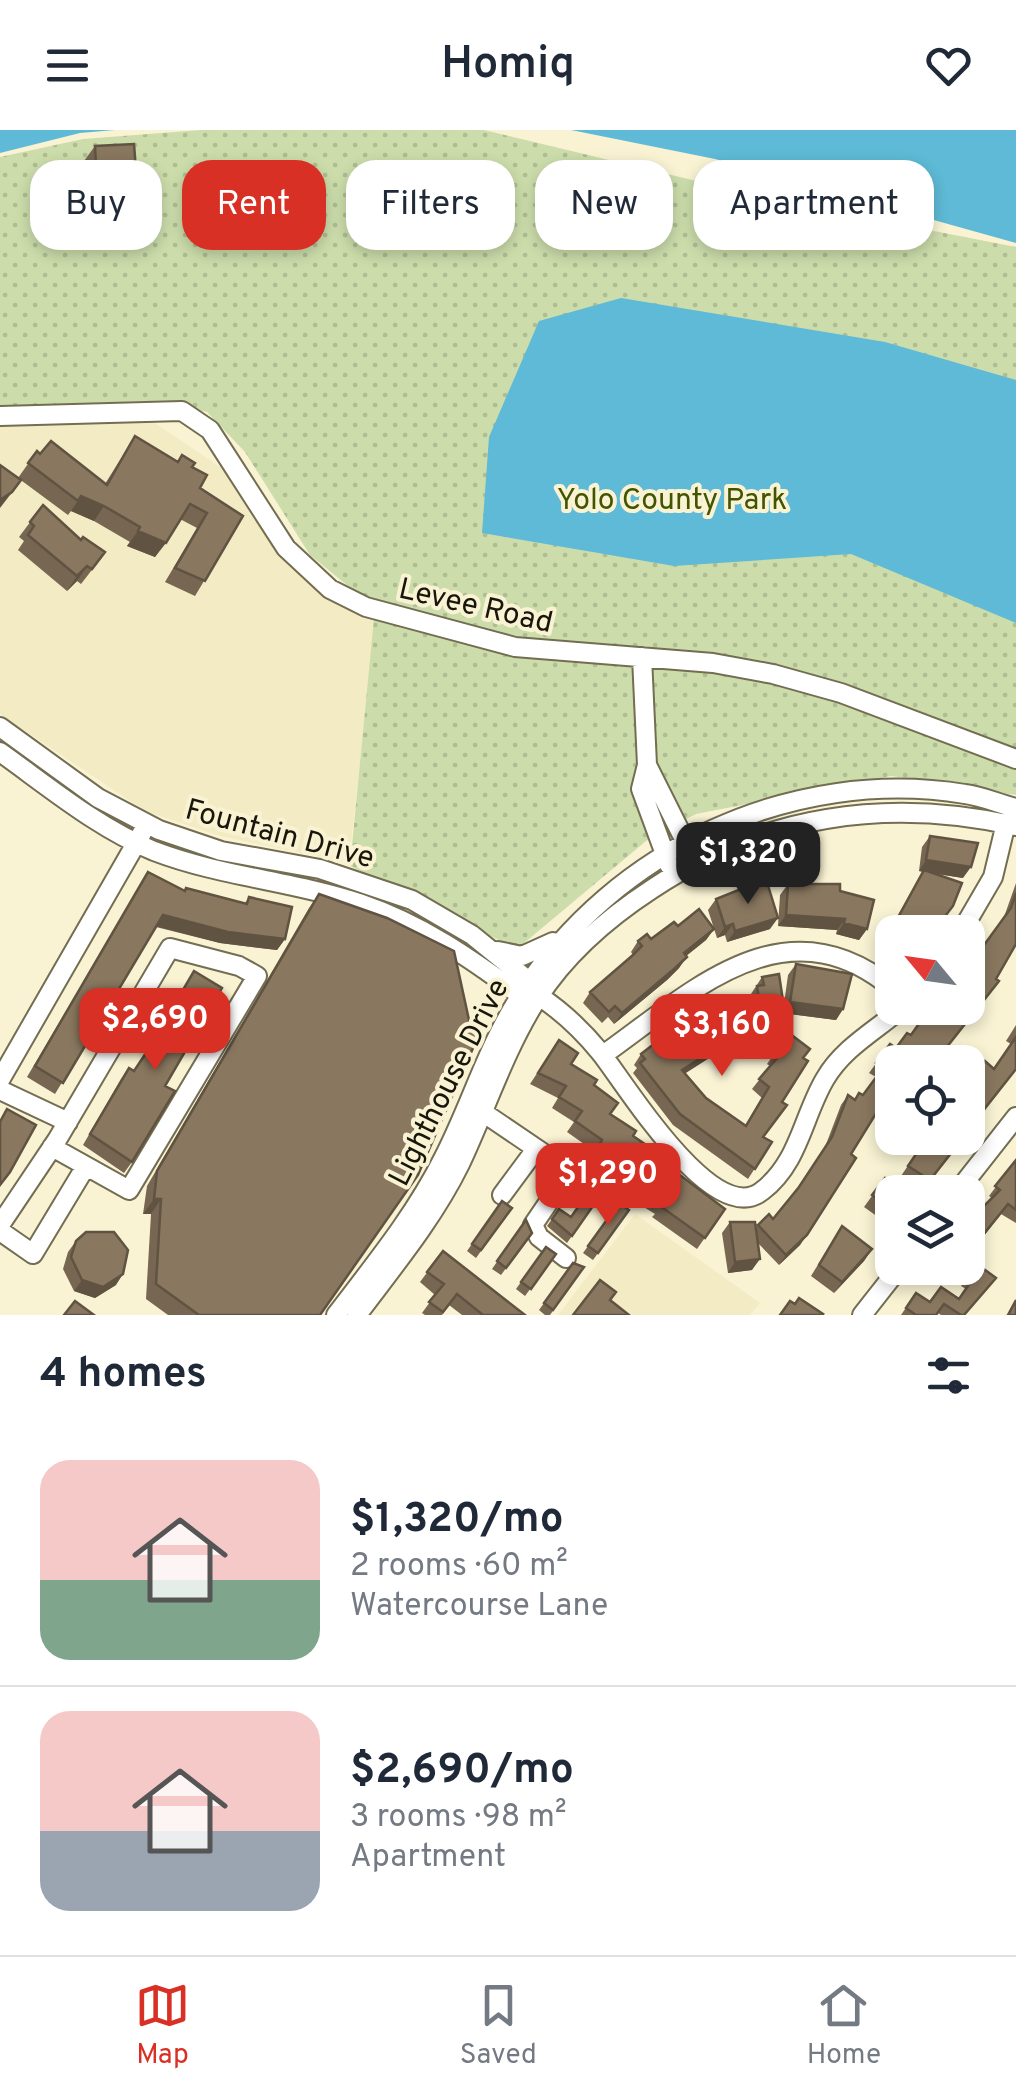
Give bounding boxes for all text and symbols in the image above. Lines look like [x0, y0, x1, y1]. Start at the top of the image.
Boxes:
text: Homiq [441, 37, 575, 94]
icon: menu [40, 38, 95, 93]
icon: heart [921, 38, 976, 93]
chip: Buy [30, 160, 162, 250]
chip: Rent [182, 160, 326, 250]
chip: Filters [346, 160, 515, 250]
chip: New [535, 160, 673, 250]
chip: Apartment [693, 160, 934, 250]
park label: Yolo County Park [557, 483, 787, 520]
street label: Levee Road [395, 572, 556, 643]
street label: Fountain Drive [181, 792, 378, 878]
pin: $1,320 [667, 822, 829, 907]
text: $1,320 [698, 834, 798, 874]
north arrow [875, 915, 985, 1025]
map controls [875, 915, 985, 1285]
street label: Lighthouse Drive [382, 973, 518, 1193]
pin: $2,690 [74, 988, 236, 1073]
pin: $3,160 [641, 994, 803, 1079]
text: $2,690 [101, 1000, 209, 1040]
text: $3,160 [672, 1006, 772, 1046]
button: locate [875, 1045, 985, 1155]
pin: $1,290 [527, 1143, 689, 1228]
text: $1,290 [558, 1155, 658, 1195]
button: layers [875, 1175, 985, 1285]
icon: filters [921, 1348, 976, 1403]
text: 4 homes [40, 1349, 207, 1402]
text: $1,320/mo [350, 1494, 563, 1547]
icon: home [120, 1500, 240, 1620]
text: 2 rooms · 60 m² [350, 1547, 568, 1587]
text: Watercourse Lane [350, 1587, 608, 1627]
text: $2,690/mo [350, 1745, 574, 1798]
icon: home [120, 1751, 240, 1871]
text: 3 rooms · 98 m² [350, 1798, 567, 1838]
text: Apartment [350, 1838, 506, 1878]
tab: Map [135, 1978, 190, 2074]
tab: Saved [460, 1978, 537, 2074]
tab: Home [807, 1978, 881, 2074]

